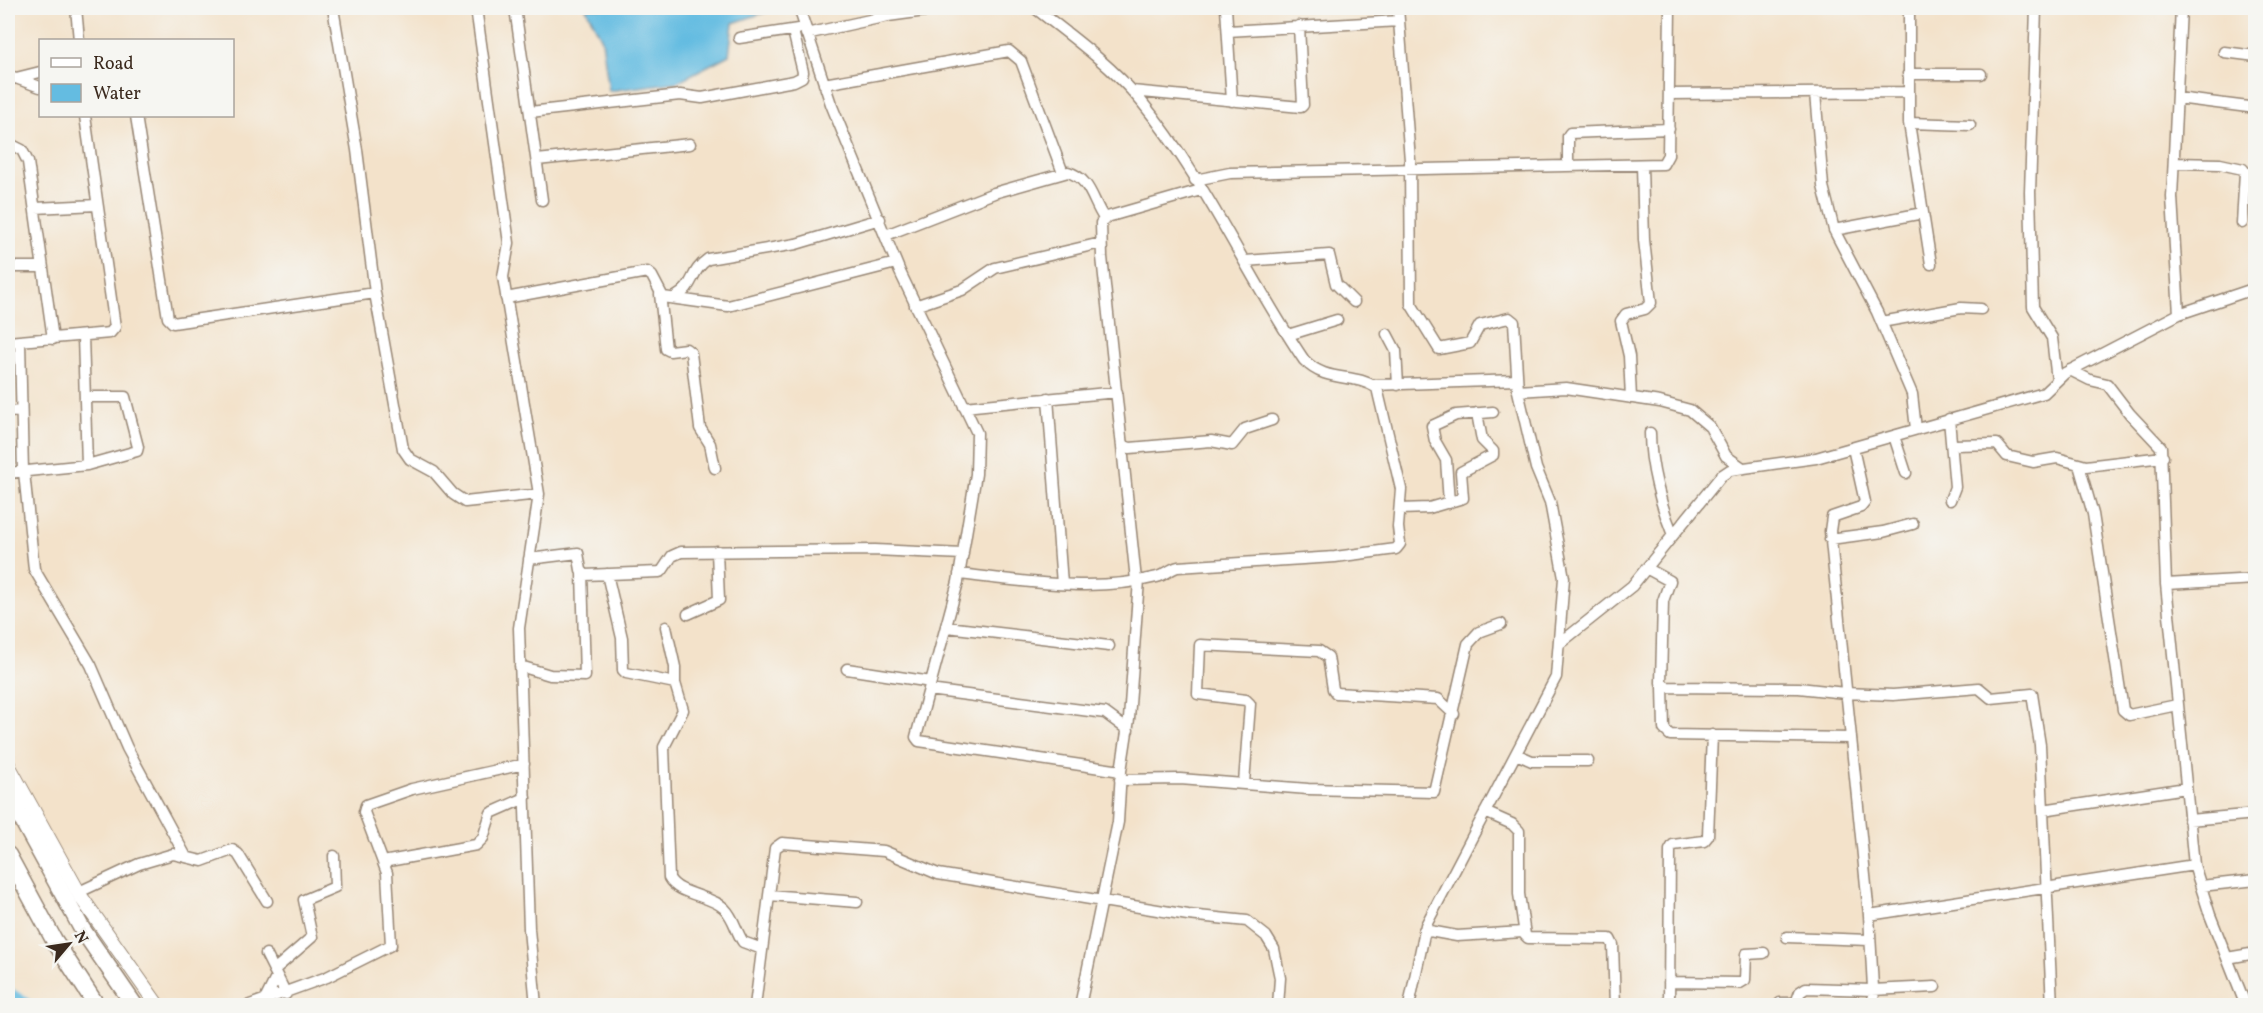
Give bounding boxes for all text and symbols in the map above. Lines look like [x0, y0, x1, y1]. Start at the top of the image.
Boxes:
legend [39, 39, 234, 117]
text: Road [93, 52, 134, 77]
text: Water [93, 82, 141, 107]
north arrow [39, 914, 99, 974]
text: N [68, 927, 93, 948]

